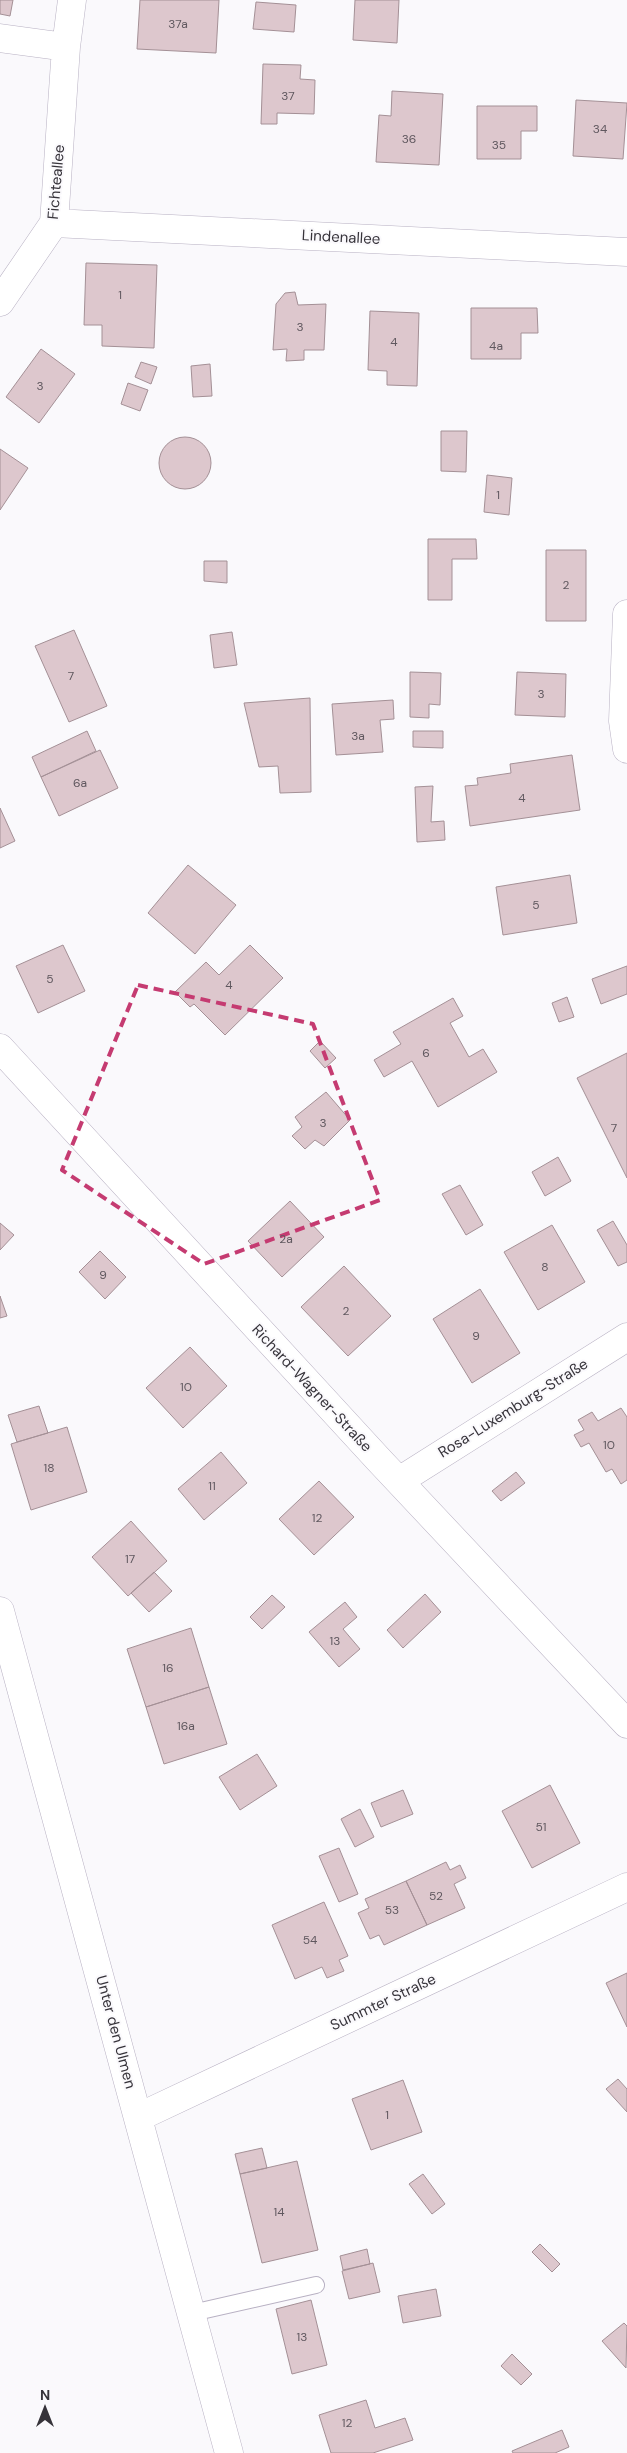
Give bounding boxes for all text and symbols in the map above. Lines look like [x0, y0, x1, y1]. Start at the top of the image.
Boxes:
house number: 37a [168, 16, 188, 32]
house number: 37 [281, 88, 295, 104]
house number: 34 [593, 121, 607, 137]
house number: 36 [402, 131, 416, 147]
house number: 35 [492, 137, 506, 153]
street label: Fichteallee [43, 144, 69, 220]
street label: Lindenallee [301, 225, 381, 249]
house number: 1 [118, 287, 122, 303]
house number: 3 [296, 319, 304, 335]
house number: 4 [390, 334, 398, 350]
house number: 4a [489, 338, 503, 354]
house number: 3 [36, 378, 44, 394]
house number: 1 [496, 487, 500, 503]
house number: 2 [563, 577, 570, 593]
house number: 7 [68, 668, 74, 684]
house number: 3 [537, 686, 545, 702]
house number: 3a [351, 728, 365, 744]
house number: 6a [73, 775, 87, 791]
house number: 4 [518, 790, 526, 806]
house number: 5 [532, 897, 540, 913]
house number: 5 [46, 971, 54, 987]
house number: 4 [225, 977, 233, 993]
house number: 6 [422, 1045, 430, 1061]
house number: 3 [319, 1115, 327, 1131]
house number: 7 [611, 1120, 617, 1136]
house number: 2a [279, 1231, 293, 1247]
house number: 8 [541, 1259, 549, 1275]
house number: 9 [99, 1267, 107, 1283]
house number: 2 [343, 1303, 350, 1319]
street label: Richard-Wagner-Straße [247, 1320, 377, 1456]
house number: 9 [472, 1328, 480, 1344]
street label: Rosa-Luxemburg-Straße [434, 1354, 592, 1462]
house number: 10 [180, 1379, 192, 1395]
house number: 10 [603, 1437, 615, 1453]
house number: 18 [43, 1460, 55, 1476]
house number: 11 [208, 1478, 216, 1494]
house number: 12 [312, 1510, 322, 1526]
house number: 17 [125, 1551, 135, 1567]
house number: 13 [330, 1633, 340, 1649]
house number: 16 [162, 1660, 174, 1676]
house number: 16a [177, 1718, 195, 1734]
house number: 51 [535, 1819, 547, 1835]
house number: 52 [429, 1888, 443, 1904]
house number: 53 [385, 1902, 399, 1918]
house number: 54 [303, 1932, 317, 1948]
street label: Summter Straße [327, 1969, 439, 2035]
street label: Unter den Ulmen [91, 1973, 141, 2091]
house number: 1 [385, 2107, 389, 2123]
house number: 14 [273, 2204, 285, 2220]
house number: 13 [297, 2329, 307, 2345]
north arrow [20, 2383, 70, 2433]
text: N [40, 2386, 50, 2404]
house number: 12 [342, 2415, 352, 2431]

